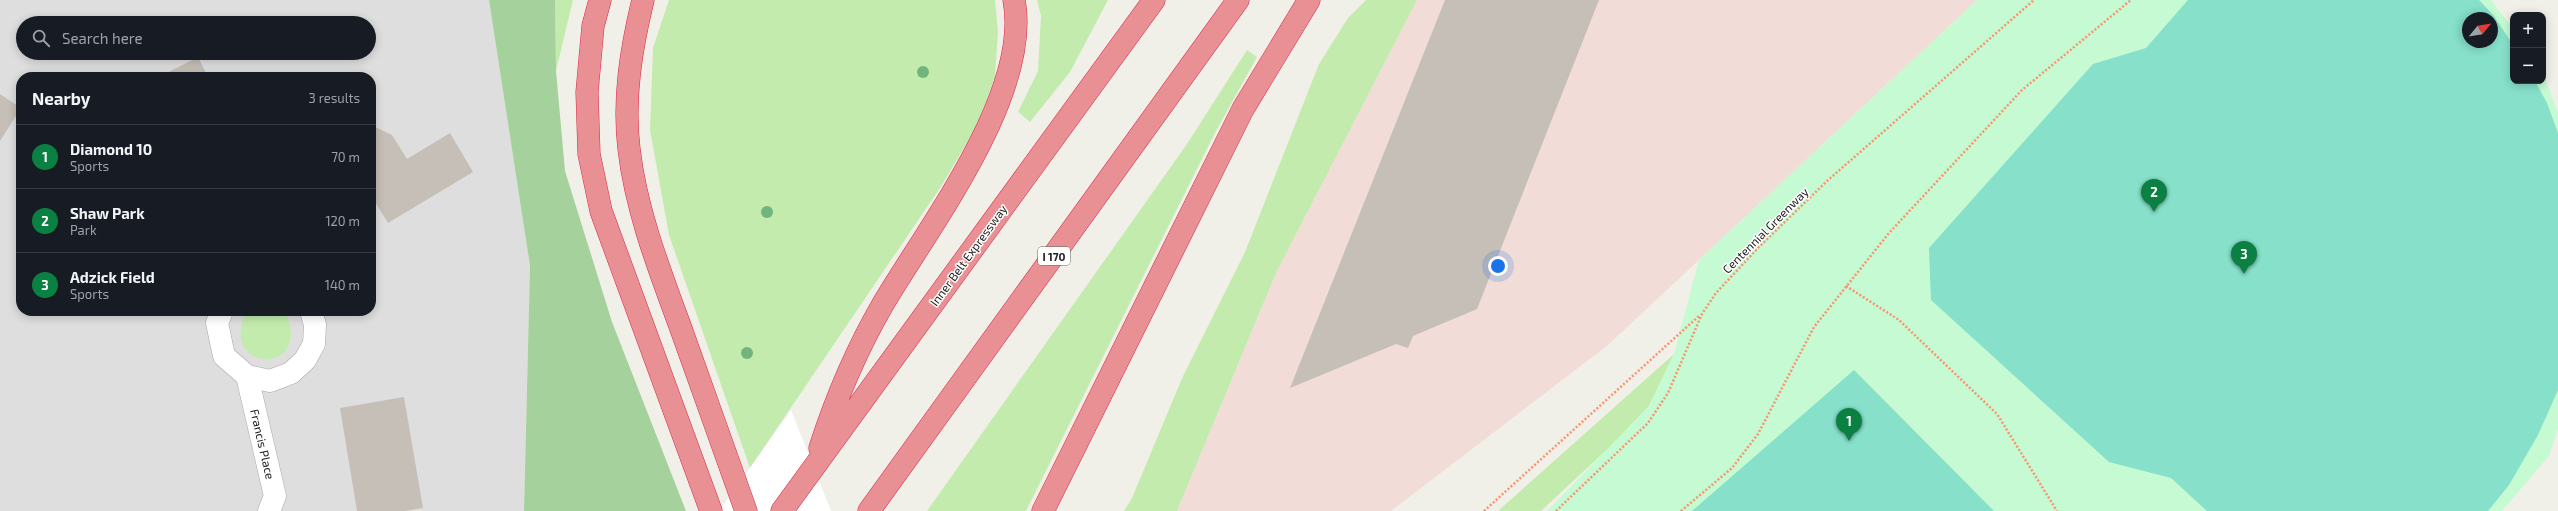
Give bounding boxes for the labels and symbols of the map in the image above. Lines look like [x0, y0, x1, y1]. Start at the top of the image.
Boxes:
north arrow [2462, 12, 2498, 48]
pin: 2 [2141, 179, 2167, 212]
street label: Centennial Greenway [1719, 184, 1811, 276]
street label: Inner Belt Expressway [927, 201, 1010, 308]
pin: 3 [2231, 241, 2257, 274]
road number: I 170 [1038, 247, 1070, 265]
your location [1488, 256, 1508, 276]
street label: Francis Place [248, 407, 278, 481]
pin: 1 [1836, 408, 1862, 441]

